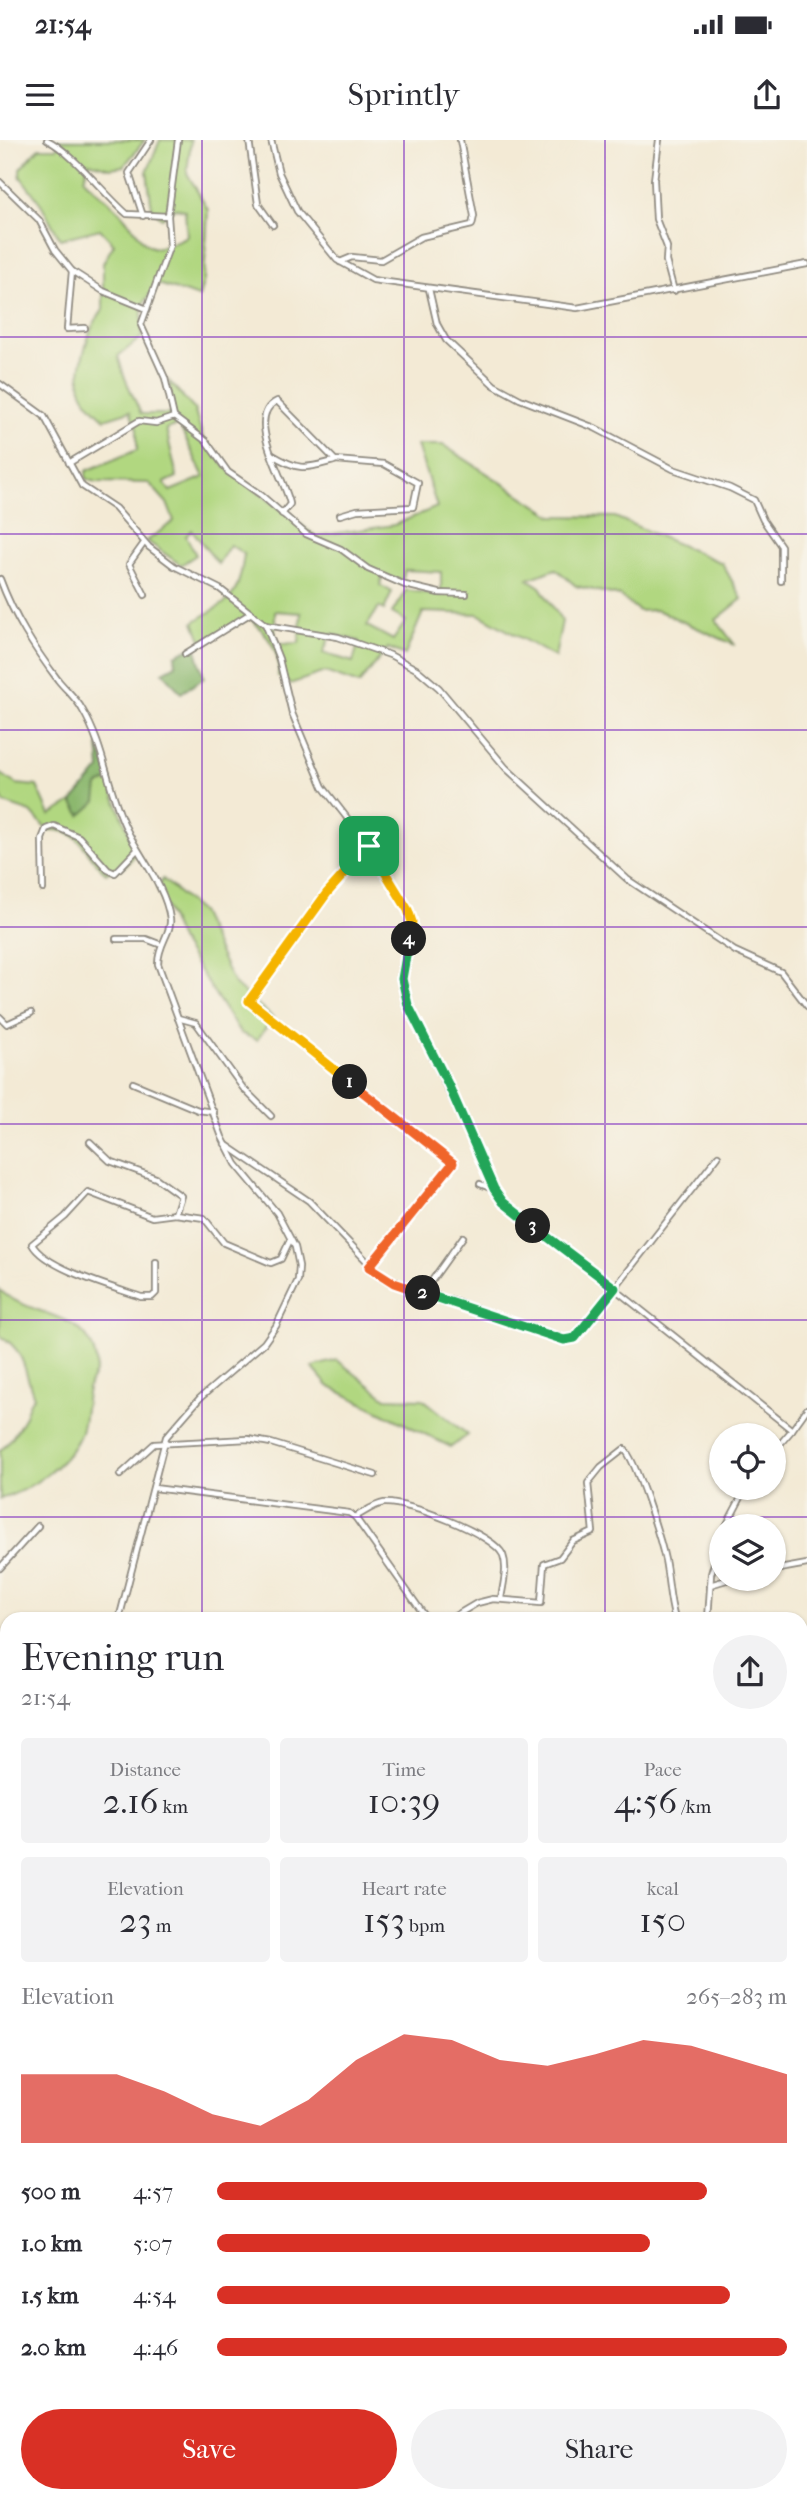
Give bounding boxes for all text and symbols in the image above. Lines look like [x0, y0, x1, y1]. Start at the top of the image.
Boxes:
text: 21:54 [35, 9, 91, 40]
icon: menu [21, 76, 59, 114]
text: Sprintly [348, 76, 459, 113]
icon: share [748, 76, 786, 114]
pin [339, 816, 399, 876]
icon: arrive [350, 827, 388, 865]
pin: 4 [392, 922, 426, 956]
text: 4 [403, 927, 414, 949]
pin: 1 [332, 1065, 368, 1100]
text: 1 [346, 1070, 353, 1092]
pin: 3 [516, 1208, 550, 1244]
text: 3 [529, 1214, 536, 1236]
pin: 2 [406, 1276, 440, 1310]
text: 2 [418, 1281, 427, 1303]
map controls [709, 1423, 786, 1591]
button: locate [709, 1423, 786, 1500]
button: layers [709, 1514, 786, 1591]
text: Evening run [21, 1635, 224, 1680]
button: share [713, 1635, 787, 1709]
text: 21:54 [21, 1684, 70, 1711]
text: Distance [110, 1759, 181, 1781]
text: Time [382, 1759, 426, 1781]
text: Pace [644, 1759, 682, 1781]
text: 2.16 [102, 1781, 159, 1822]
text: 10:39 [368, 1781, 440, 1822]
text: 4:56 [614, 1781, 677, 1822]
text: km [159, 1796, 188, 1818]
text: /km [677, 1796, 711, 1818]
text: Elevation [107, 1878, 184, 1900]
text: Heart rate [361, 1878, 447, 1900]
text: kcal [647, 1878, 679, 1900]
text: 23 [119, 1900, 152, 1941]
text: 153 [363, 1900, 405, 1941]
text: 150 [639, 1900, 686, 1941]
text: m [152, 1915, 171, 1937]
text: bpm [405, 1915, 445, 1937]
text: Elevation [21, 1983, 114, 2010]
text: 265–283 m [686, 1983, 787, 2010]
text: 500 m [21, 2178, 80, 2205]
text: 4:57 [133, 2178, 173, 2205]
text: 1.0 km [21, 2230, 82, 2257]
text: 5:07 [133, 2230, 172, 2257]
text: 1.5 km [21, 2282, 79, 2309]
text: 4:54 [133, 2282, 176, 2309]
text: 2.0 km [21, 2334, 86, 2361]
text: 4:46 [133, 2334, 178, 2361]
button: Save [21, 2409, 397, 2489]
button: Share [411, 2409, 787, 2489]

